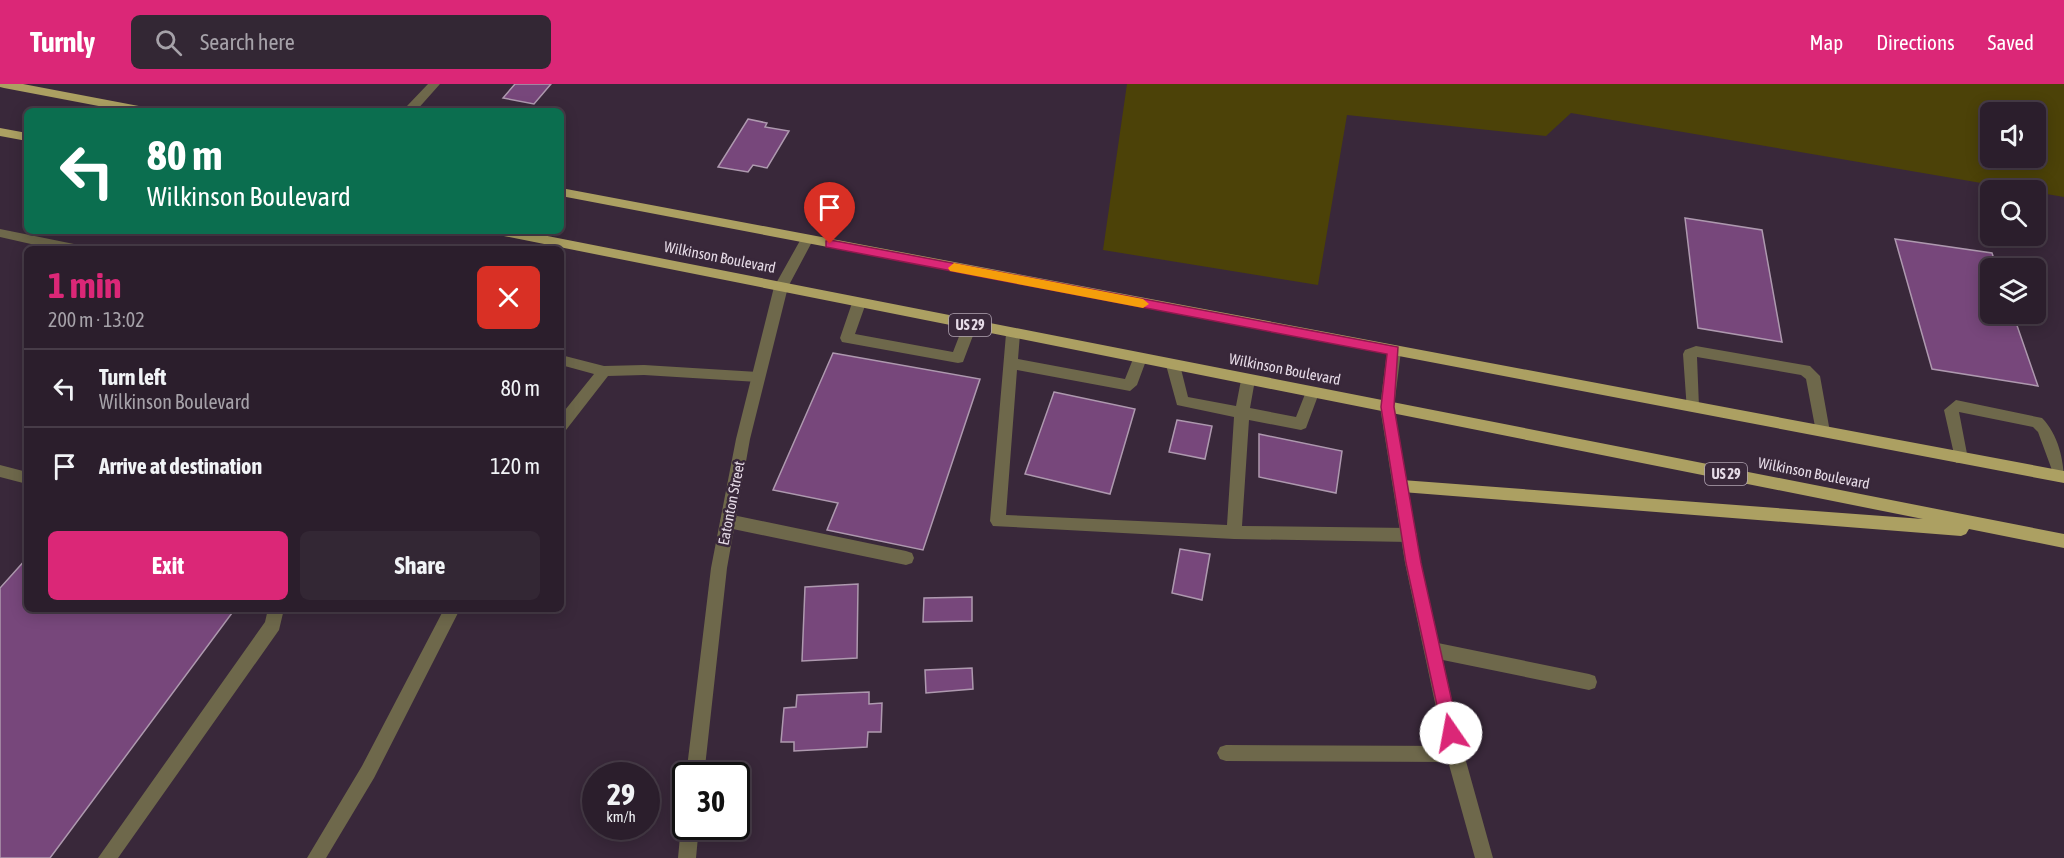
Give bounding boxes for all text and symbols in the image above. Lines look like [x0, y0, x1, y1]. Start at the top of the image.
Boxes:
search box [131, 15, 551, 69]
text: Turnly [30, 26, 95, 58]
icon: search [152, 26, 185, 59]
text: Search here [200, 29, 295, 55]
text: Map [1809, 30, 1843, 54]
text: Directions [1876, 30, 1955, 54]
text: Saved [1988, 30, 2034, 54]
map controls [1980, 102, 2046, 324]
button: sound [1980, 102, 2046, 168]
text: 80 m [147, 131, 222, 179]
icon: left [48, 132, 126, 210]
button: search [1980, 180, 2046, 246]
text: Wilkinson Boulevard [147, 181, 351, 212]
pin [804, 182, 855, 244]
icon: arrive [813, 191, 846, 224]
street label: Wilkinson Boulevard [663, 238, 777, 276]
button: layers [1980, 258, 2046, 324]
text: 1 min [48, 264, 122, 306]
button: close [477, 266, 540, 329]
text: 200 m · 13:02 [48, 308, 145, 331]
road number: US 29 [949, 314, 991, 336]
street label: Wilkinson Boulevard [1228, 350, 1342, 388]
text: Turn left [99, 364, 166, 390]
icon: left [48, 372, 81, 405]
text: 80 m [500, 375, 540, 401]
text: Wilkinson Boulevard [99, 390, 250, 413]
icon: arrive [48, 450, 81, 483]
text: Arrive at destination [99, 453, 262, 479]
text: 120 m [490, 453, 540, 479]
street label: Wilkinson Boulevard [1757, 454, 1871, 492]
street label: Eatonton Street [715, 459, 747, 547]
road number: US 29 [1705, 463, 1747, 485]
button: Exit [48, 531, 288, 600]
button: Share [300, 531, 540, 600]
position arrow [1419, 701, 1483, 765]
speed limit sign: 30 [672, 762, 750, 840]
text: 29 [607, 777, 635, 811]
text: km/h [606, 808, 636, 825]

